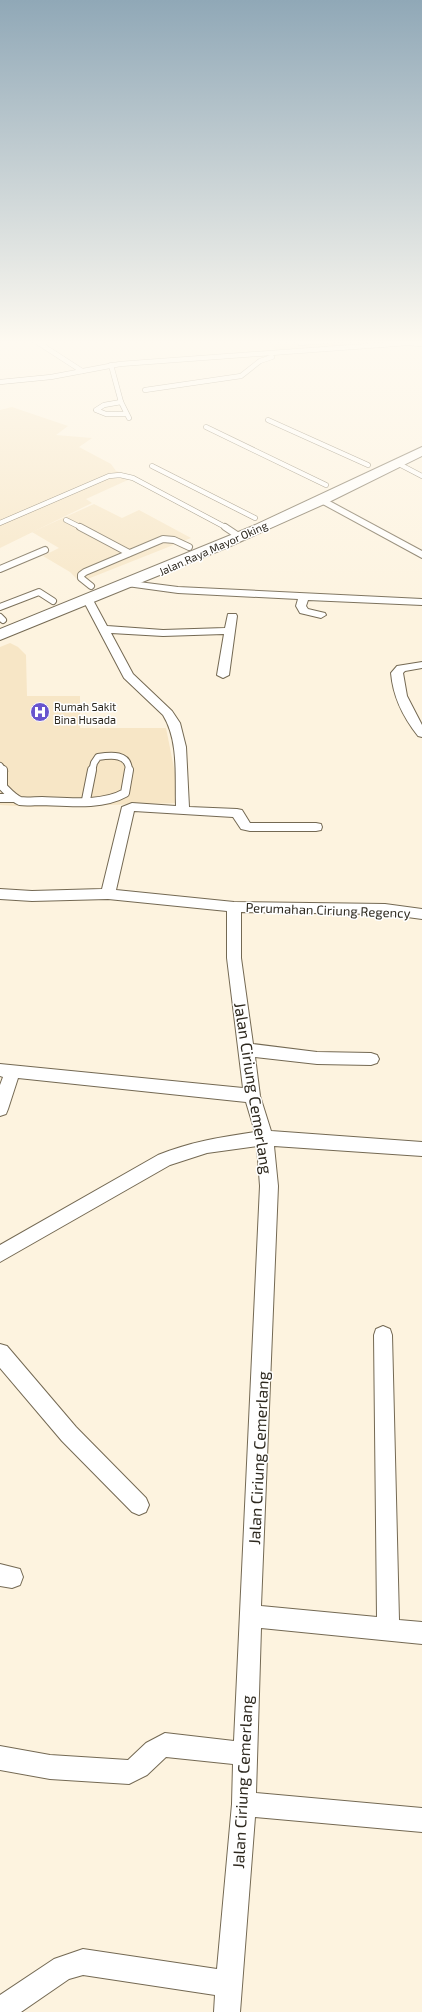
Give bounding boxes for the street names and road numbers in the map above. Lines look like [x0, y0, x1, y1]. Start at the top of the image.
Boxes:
street label: Jalan Raya Mayor Oking [157, 518, 269, 578]
street label: Perumahan Ciriung Regency [245, 899, 411, 921]
street label: Jalan Ciriung Cemerlang [231, 1001, 277, 1175]
street label: Jalan Ciriung Cemerlang [244, 1371, 272, 1545]
street label: Jalan Ciriung Cemerlang [228, 1695, 256, 1869]

